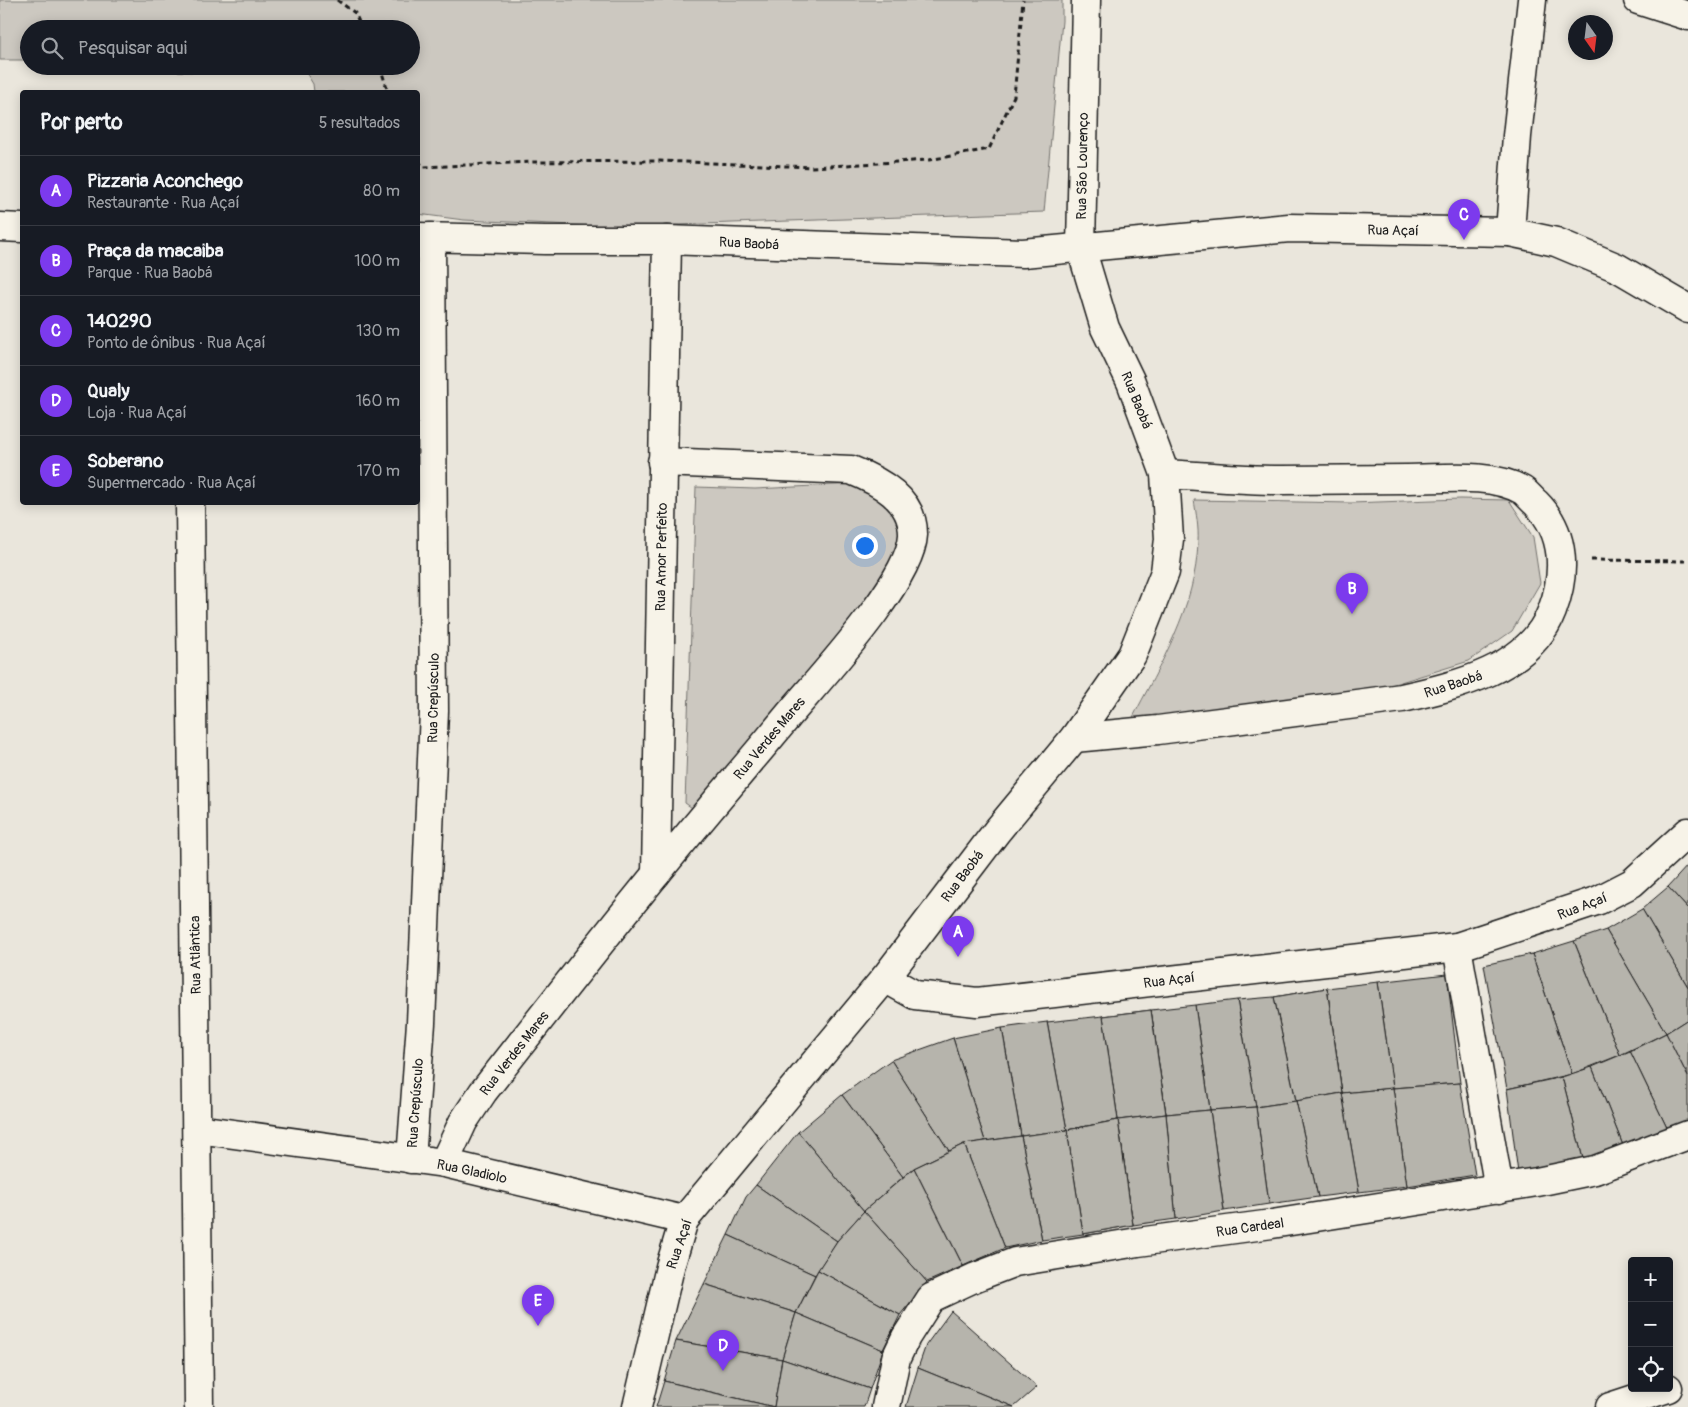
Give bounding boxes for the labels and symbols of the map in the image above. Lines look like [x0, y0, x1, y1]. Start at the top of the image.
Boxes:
north arrow [1568, 15, 1613, 60]
street label: Rua São Lourenço [1073, 112, 1092, 220]
pin: C [1448, 199, 1480, 240]
street label: Rua Açaí [1367, 222, 1419, 239]
street label: Rua Baobá [719, 233, 779, 254]
street label: Rua Baobá [1117, 369, 1156, 431]
street label: Rua Amor Perfeito [652, 502, 671, 611]
your location [852, 533, 878, 559]
pin: B [1336, 573, 1368, 614]
street label: Rua Crepúsculo [424, 652, 443, 743]
street label: Rua Baobá [1422, 667, 1484, 702]
street label: Rua Verdes Mares [730, 693, 809, 783]
street label: Rua Baobá [938, 847, 987, 905]
street label: Rua Açaí [1555, 889, 1609, 924]
street label: Rua Atlântica [186, 915, 205, 995]
pin: A [942, 916, 974, 957]
street label: Rua Açaí [1142, 969, 1196, 992]
street label: Rua Verdes Mares [476, 1007, 553, 1099]
street label: Rua Crepúsculo [404, 1057, 427, 1149]
street label: Rua Gladiolo [435, 1156, 509, 1187]
street label: Rua Cardeal [1215, 1214, 1285, 1241]
street label: Rua Açaí [663, 1217, 696, 1271]
pin: E [522, 1285, 554, 1326]
pin: D [707, 1330, 739, 1371]

